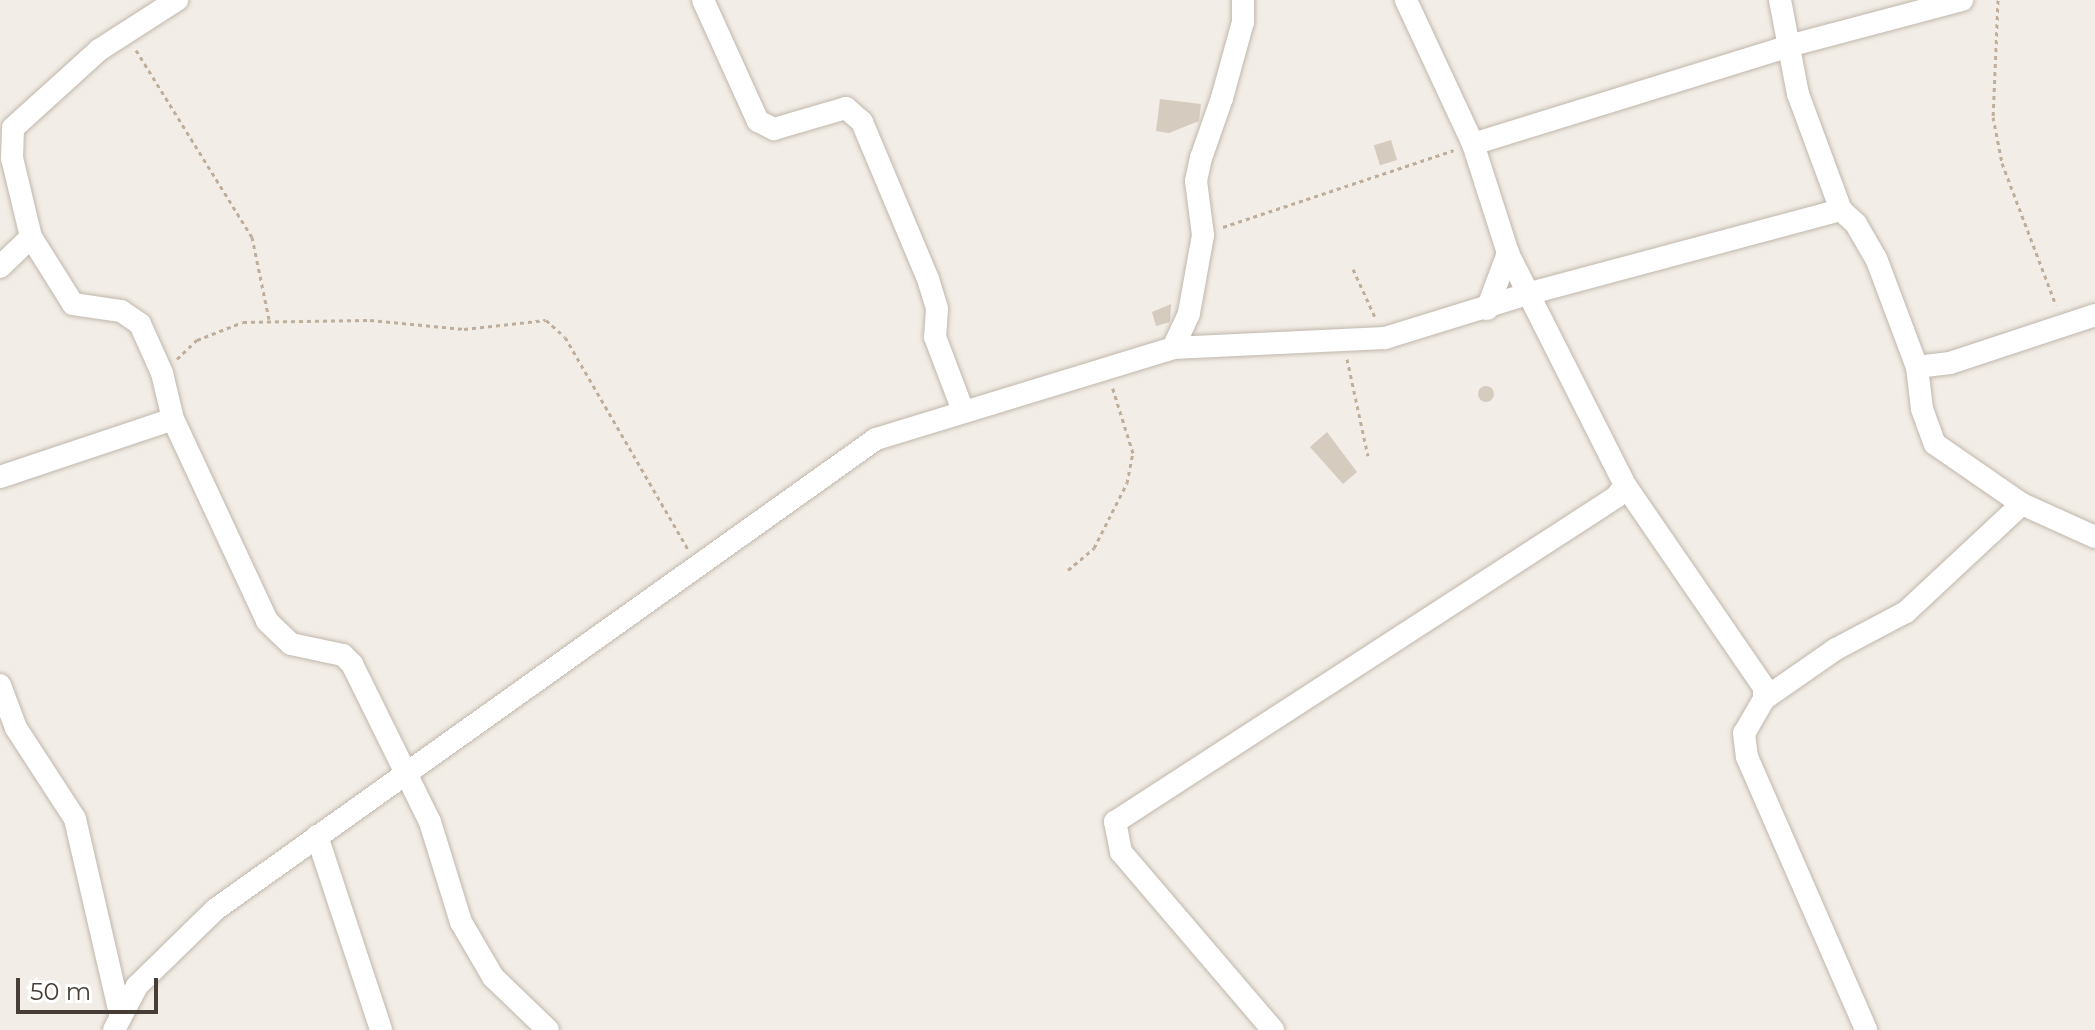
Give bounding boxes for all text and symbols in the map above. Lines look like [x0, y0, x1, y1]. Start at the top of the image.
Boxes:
scale bar [20, 962, 162, 1012]
text: 50 m [30, 977, 91, 1006]

